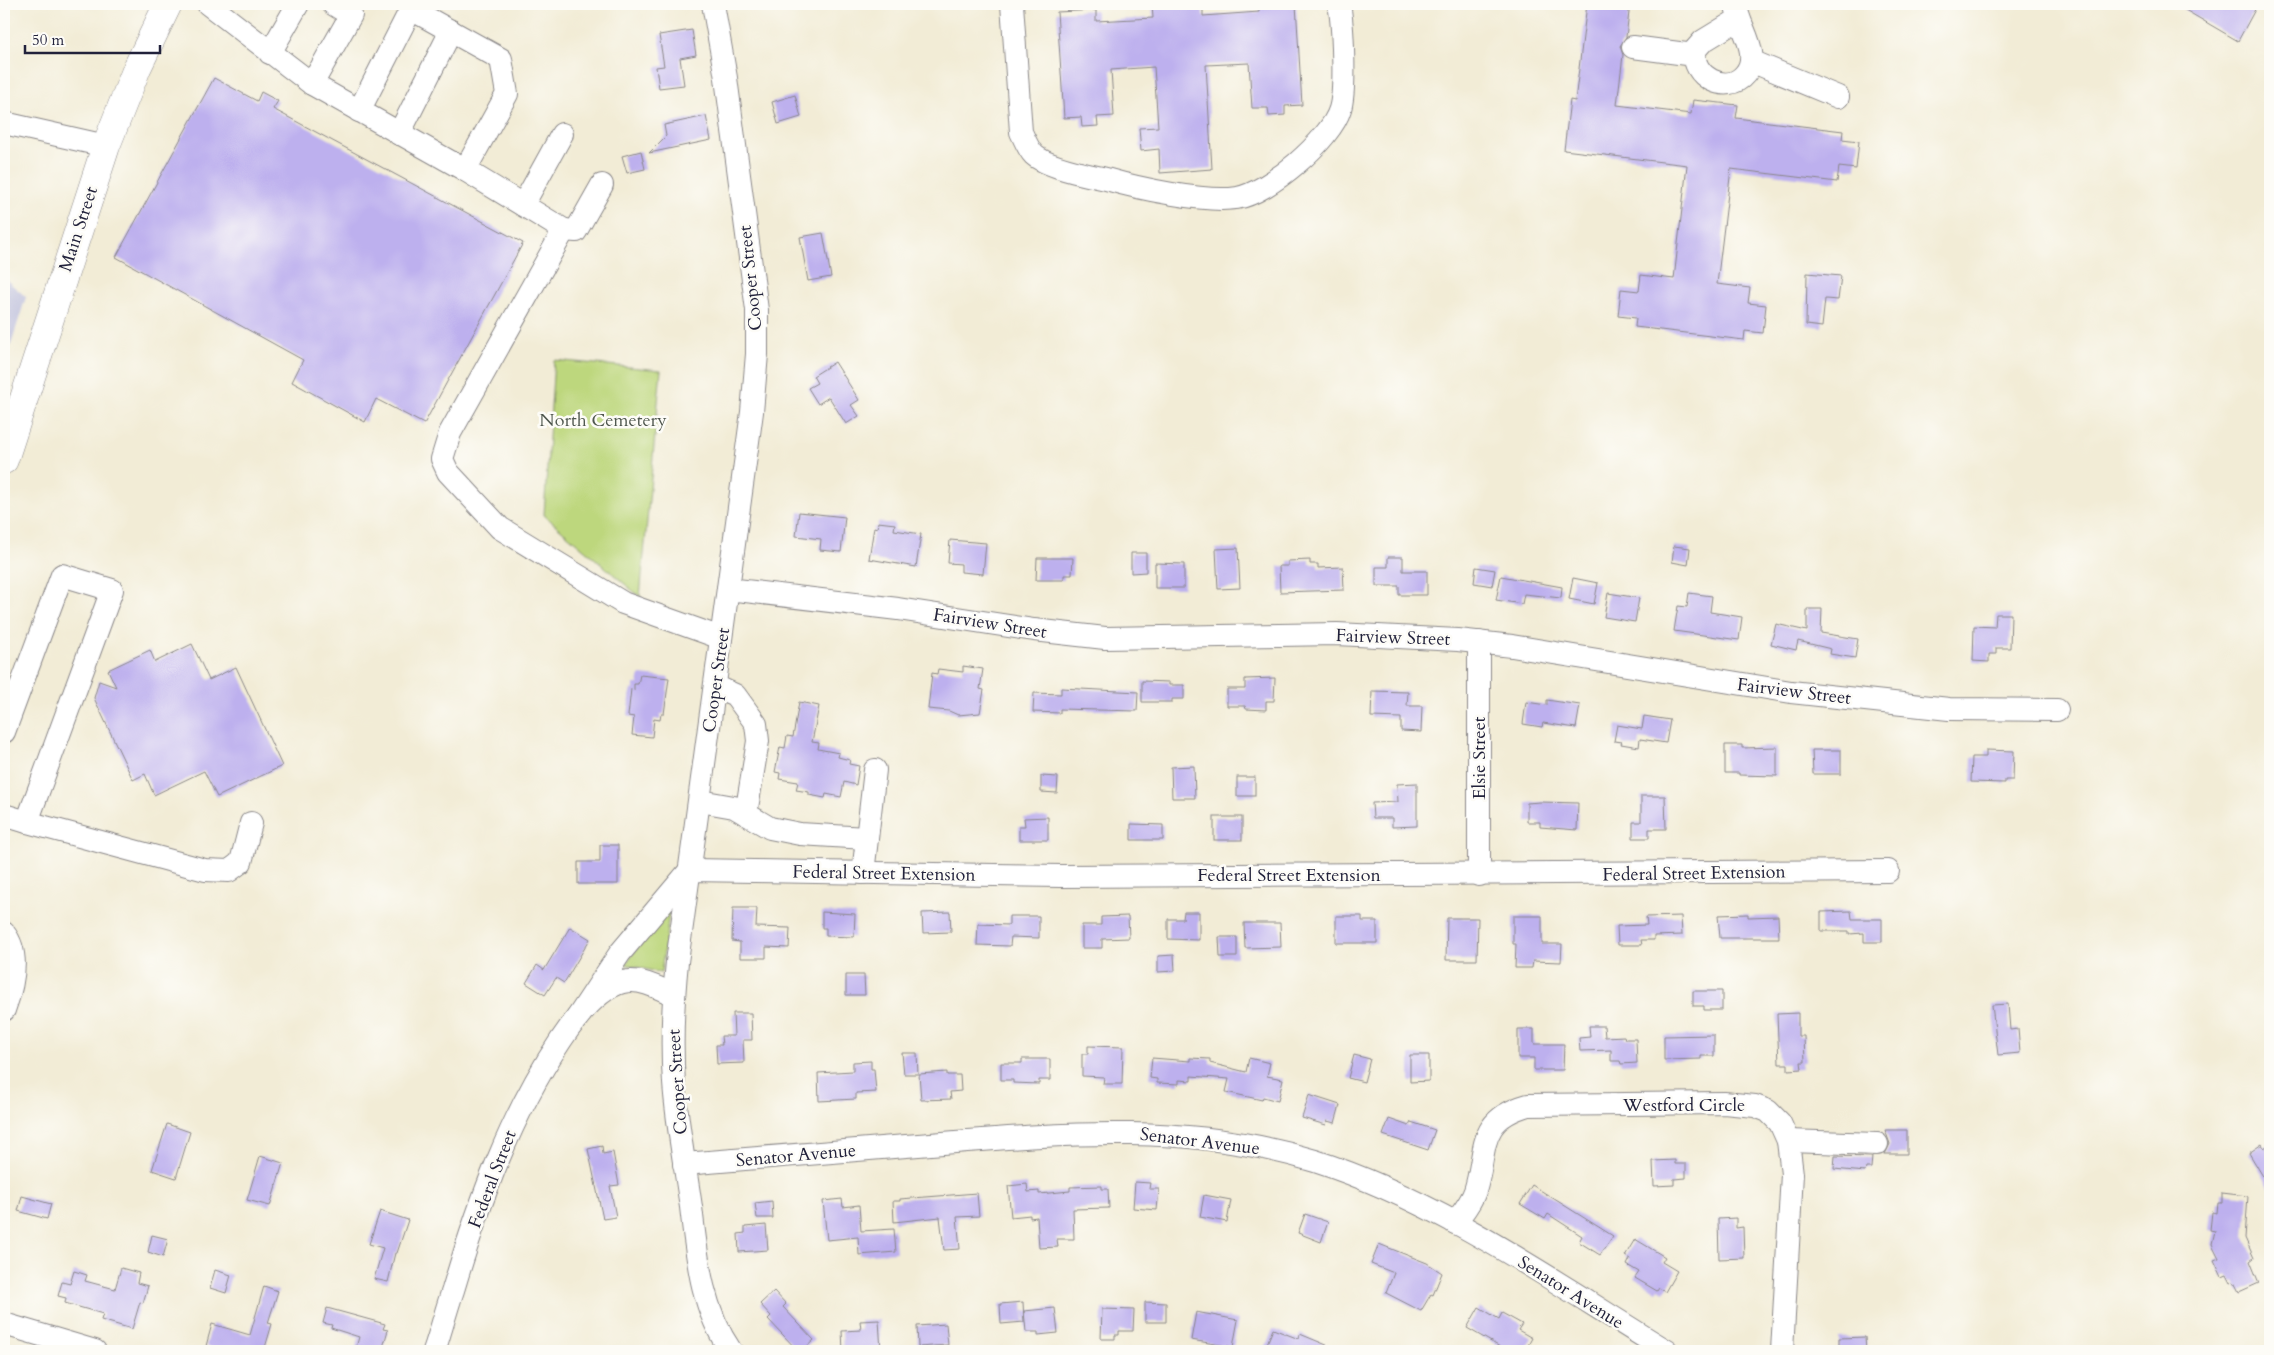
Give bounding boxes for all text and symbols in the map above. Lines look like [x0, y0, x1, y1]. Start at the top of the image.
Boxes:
scale bar [25, 22, 160, 54]
text: 50 m [32, 30, 64, 50]
street label: Main Street [53, 183, 104, 275]
street label: Cooper Street [733, 224, 768, 332]
park label: North Cemetery [539, 408, 667, 433]
street label: Fairview Street [931, 602, 1049, 645]
street label: Fairview Street [1335, 623, 1451, 652]
street label: Cooper Street [697, 626, 736, 734]
street label: Fairview Street [1736, 672, 1853, 711]
street label: Elsie Street [1467, 716, 1492, 800]
street label: Federal Street Extension [792, 859, 977, 888]
street label: Federal Street Extension [1602, 859, 1787, 888]
street label: Federal Street Extension [1197, 863, 1381, 888]
street label: Cooper Street [661, 1028, 694, 1136]
street label: Westford Circle [1622, 1093, 1745, 1118]
street label: Senator Avenue [1139, 1122, 1261, 1161]
street label: Federal Street [462, 1126, 523, 1232]
street label: Senator Avenue [735, 1138, 857, 1173]
street label: Senator Avenue [1513, 1250, 1628, 1335]

